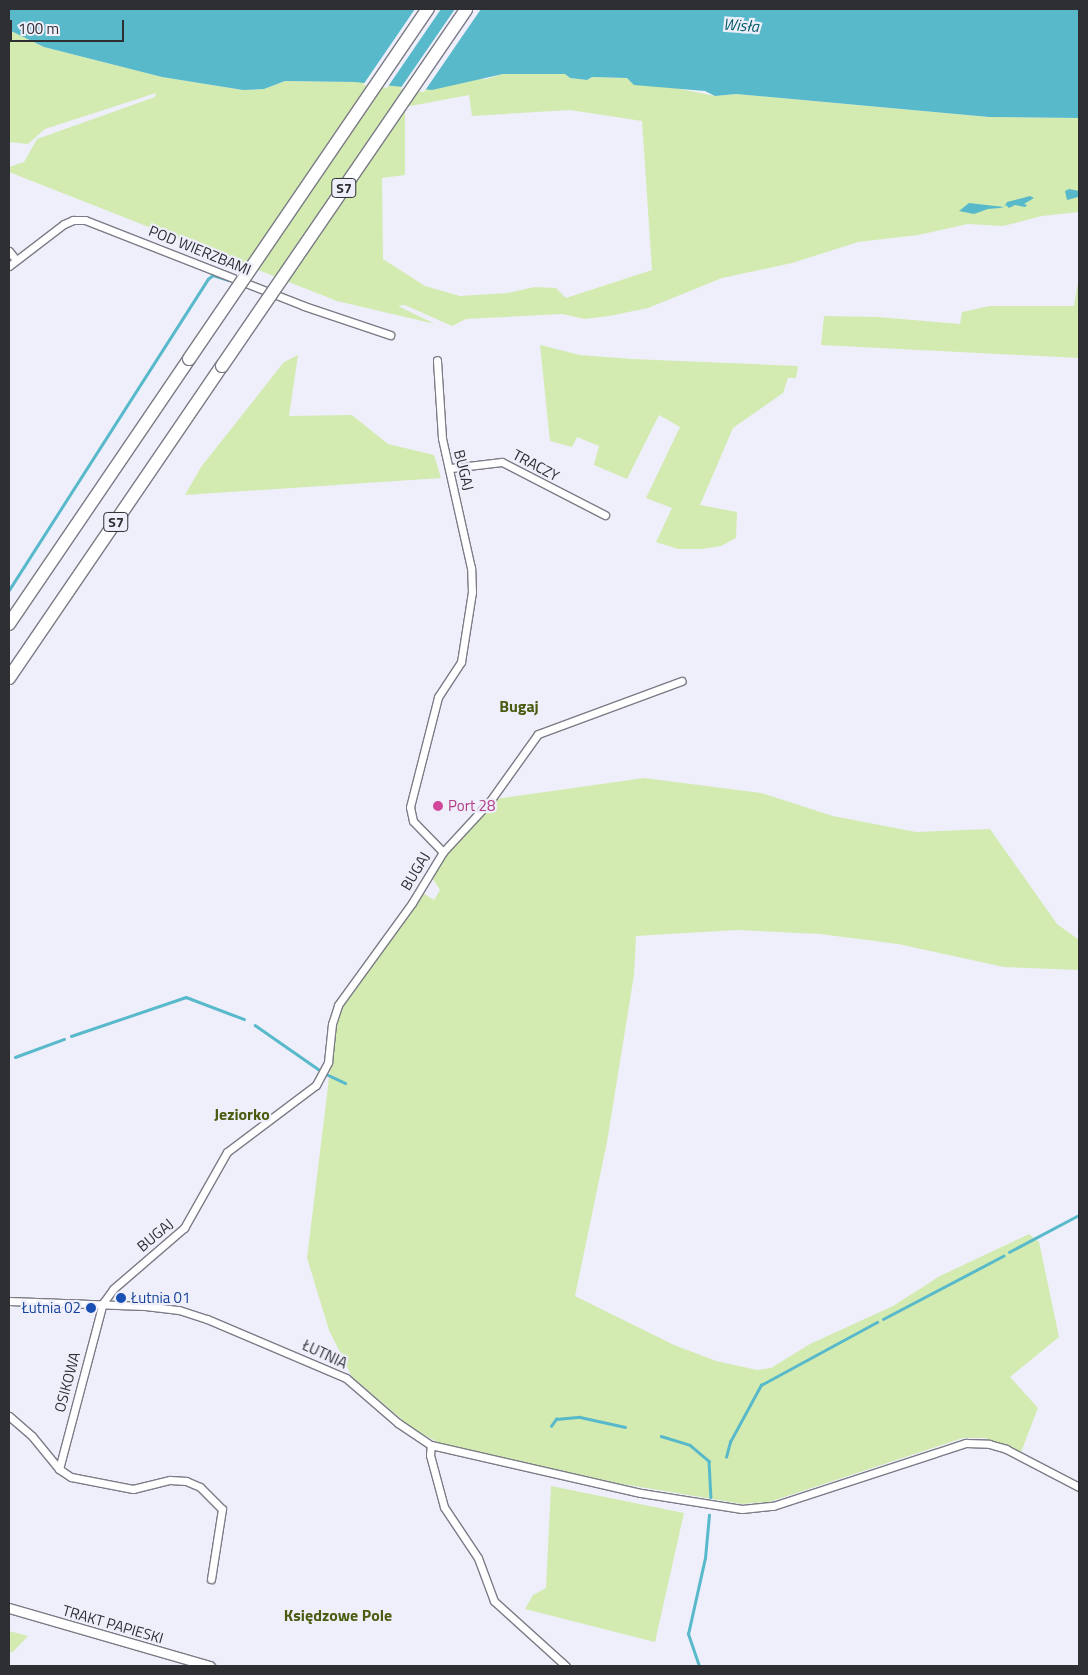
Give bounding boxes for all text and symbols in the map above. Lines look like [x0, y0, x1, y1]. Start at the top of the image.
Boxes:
scale bar [12, 10, 126, 42]
water label: Wisła [723, 14, 759, 36]
text: 100 m [18, 17, 59, 40]
road number: S7 [330, 177, 358, 200]
street label: POD WIERZBAMI [146, 221, 254, 279]
street label: TRACZY [510, 445, 562, 485]
street label: BUGAJ [450, 448, 478, 492]
road number: S7 [102, 511, 130, 534]
district label: Bugaj [499, 696, 539, 716]
place label: Port 28 [448, 797, 495, 815]
marker: Port 28 [432, 800, 444, 812]
street label: BUGAJ [397, 849, 433, 893]
district label: Jeziorko [214, 1104, 270, 1124]
street label: BUGAJ [133, 1215, 177, 1255]
place label: Łutnia 01 [131, 1289, 190, 1307]
marker: Łutnia 01 [115, 1292, 127, 1304]
place label: Łutnia 02 [22, 1299, 81, 1317]
marker: Łutnia 02 [85, 1302, 97, 1314]
street label: ŁUTNIA [300, 1336, 350, 1372]
street label: OSIKOWA [50, 1350, 84, 1414]
street label: TRAKT PAPIESKI [60, 1601, 166, 1647]
district label: Księdzowe Pole [284, 1605, 392, 1625]

